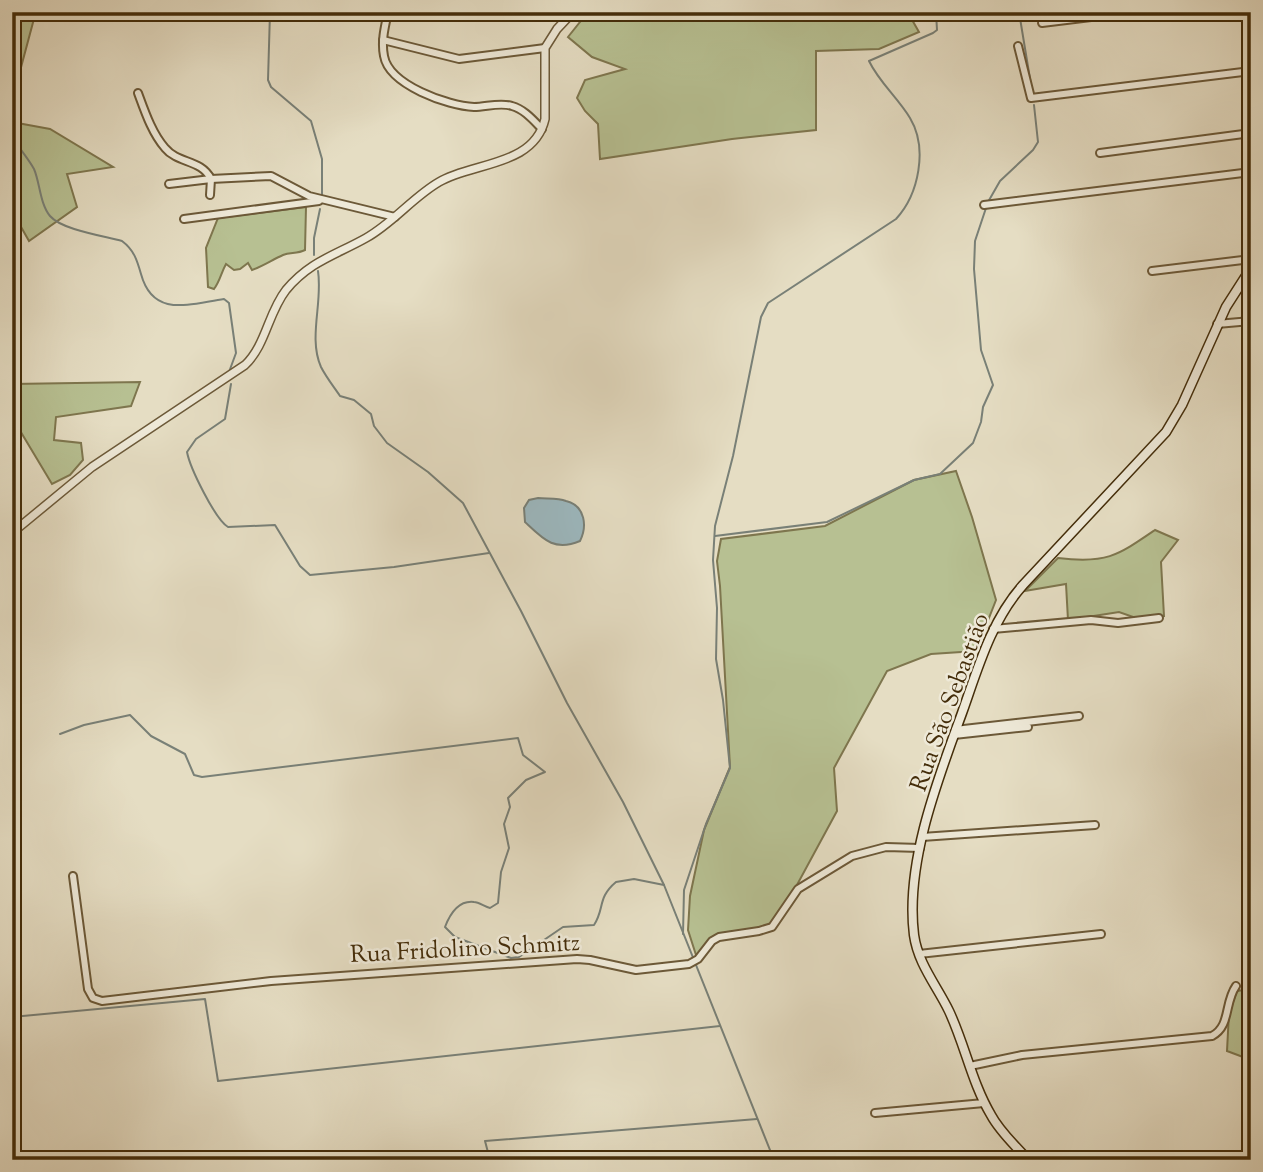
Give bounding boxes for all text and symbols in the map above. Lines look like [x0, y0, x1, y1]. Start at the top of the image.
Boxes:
street label: Rua São Sebastião [903, 609, 999, 797]
street label: Rua Fridolino Schmitz [349, 927, 581, 973]

